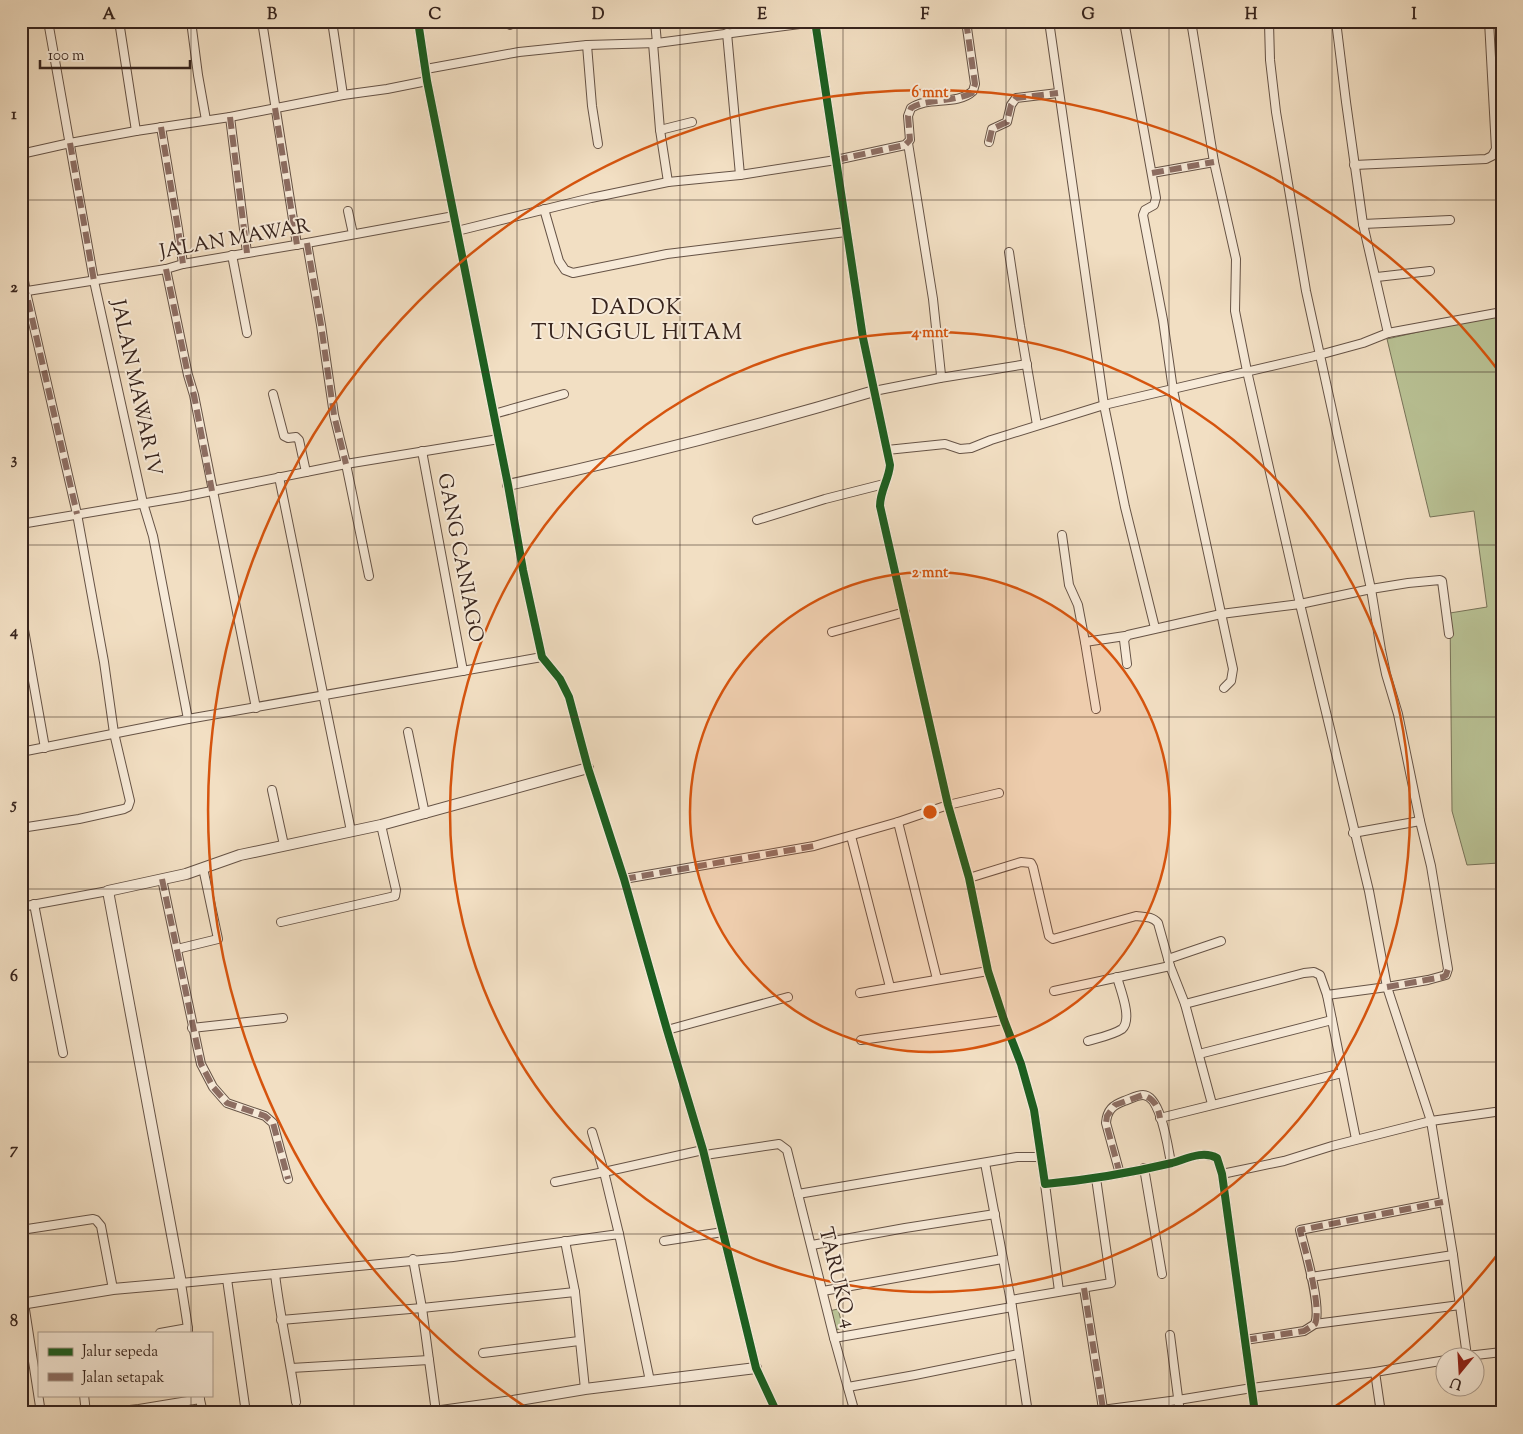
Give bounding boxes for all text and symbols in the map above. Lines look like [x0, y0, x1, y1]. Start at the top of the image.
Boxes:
text: A [103, 4, 116, 27]
text: B [267, 4, 277, 27]
text: C [429, 4, 442, 27]
text: D [592, 4, 605, 27]
text: E [757, 4, 767, 27]
text: F [921, 4, 930, 27]
text: G [1081, 4, 1095, 27]
text: H [1245, 4, 1258, 27]
text: I [1411, 4, 1417, 27]
scale bar [40, 38, 190, 70]
text: 100 m [48, 46, 85, 67]
text: 6 mnt [912, 83, 949, 104]
text: 1 [11, 104, 17, 127]
street label: JALAN MAWAR [156, 212, 313, 268]
text: 2 [10, 277, 18, 300]
district label: DADOK TUNGGUL HITAM [531, 293, 743, 350]
street label: JALAN MAWAR IV [102, 296, 168, 479]
text: 4 mnt [910, 323, 949, 344]
text: 3 [11, 449, 18, 472]
street label: GANG CANIAGO [428, 471, 490, 645]
text: 2 mnt [912, 563, 949, 584]
text: 4 [9, 621, 18, 644]
text: 5 [9, 794, 17, 817]
centre of rings [921, 803, 939, 821]
text: 6 [10, 966, 18, 989]
text: 7 [10, 1139, 19, 1162]
street label: TARUKO 4 [809, 1224, 863, 1332]
text: 8 [10, 1311, 18, 1334]
legend [38, 1332, 212, 1396]
text: Jalur sepeda [81, 1342, 158, 1363]
north arrow [1436, 1346, 1486, 1396]
text: Jalan setapak [81, 1368, 165, 1389]
text: U [1448, 1371, 1465, 1394]

